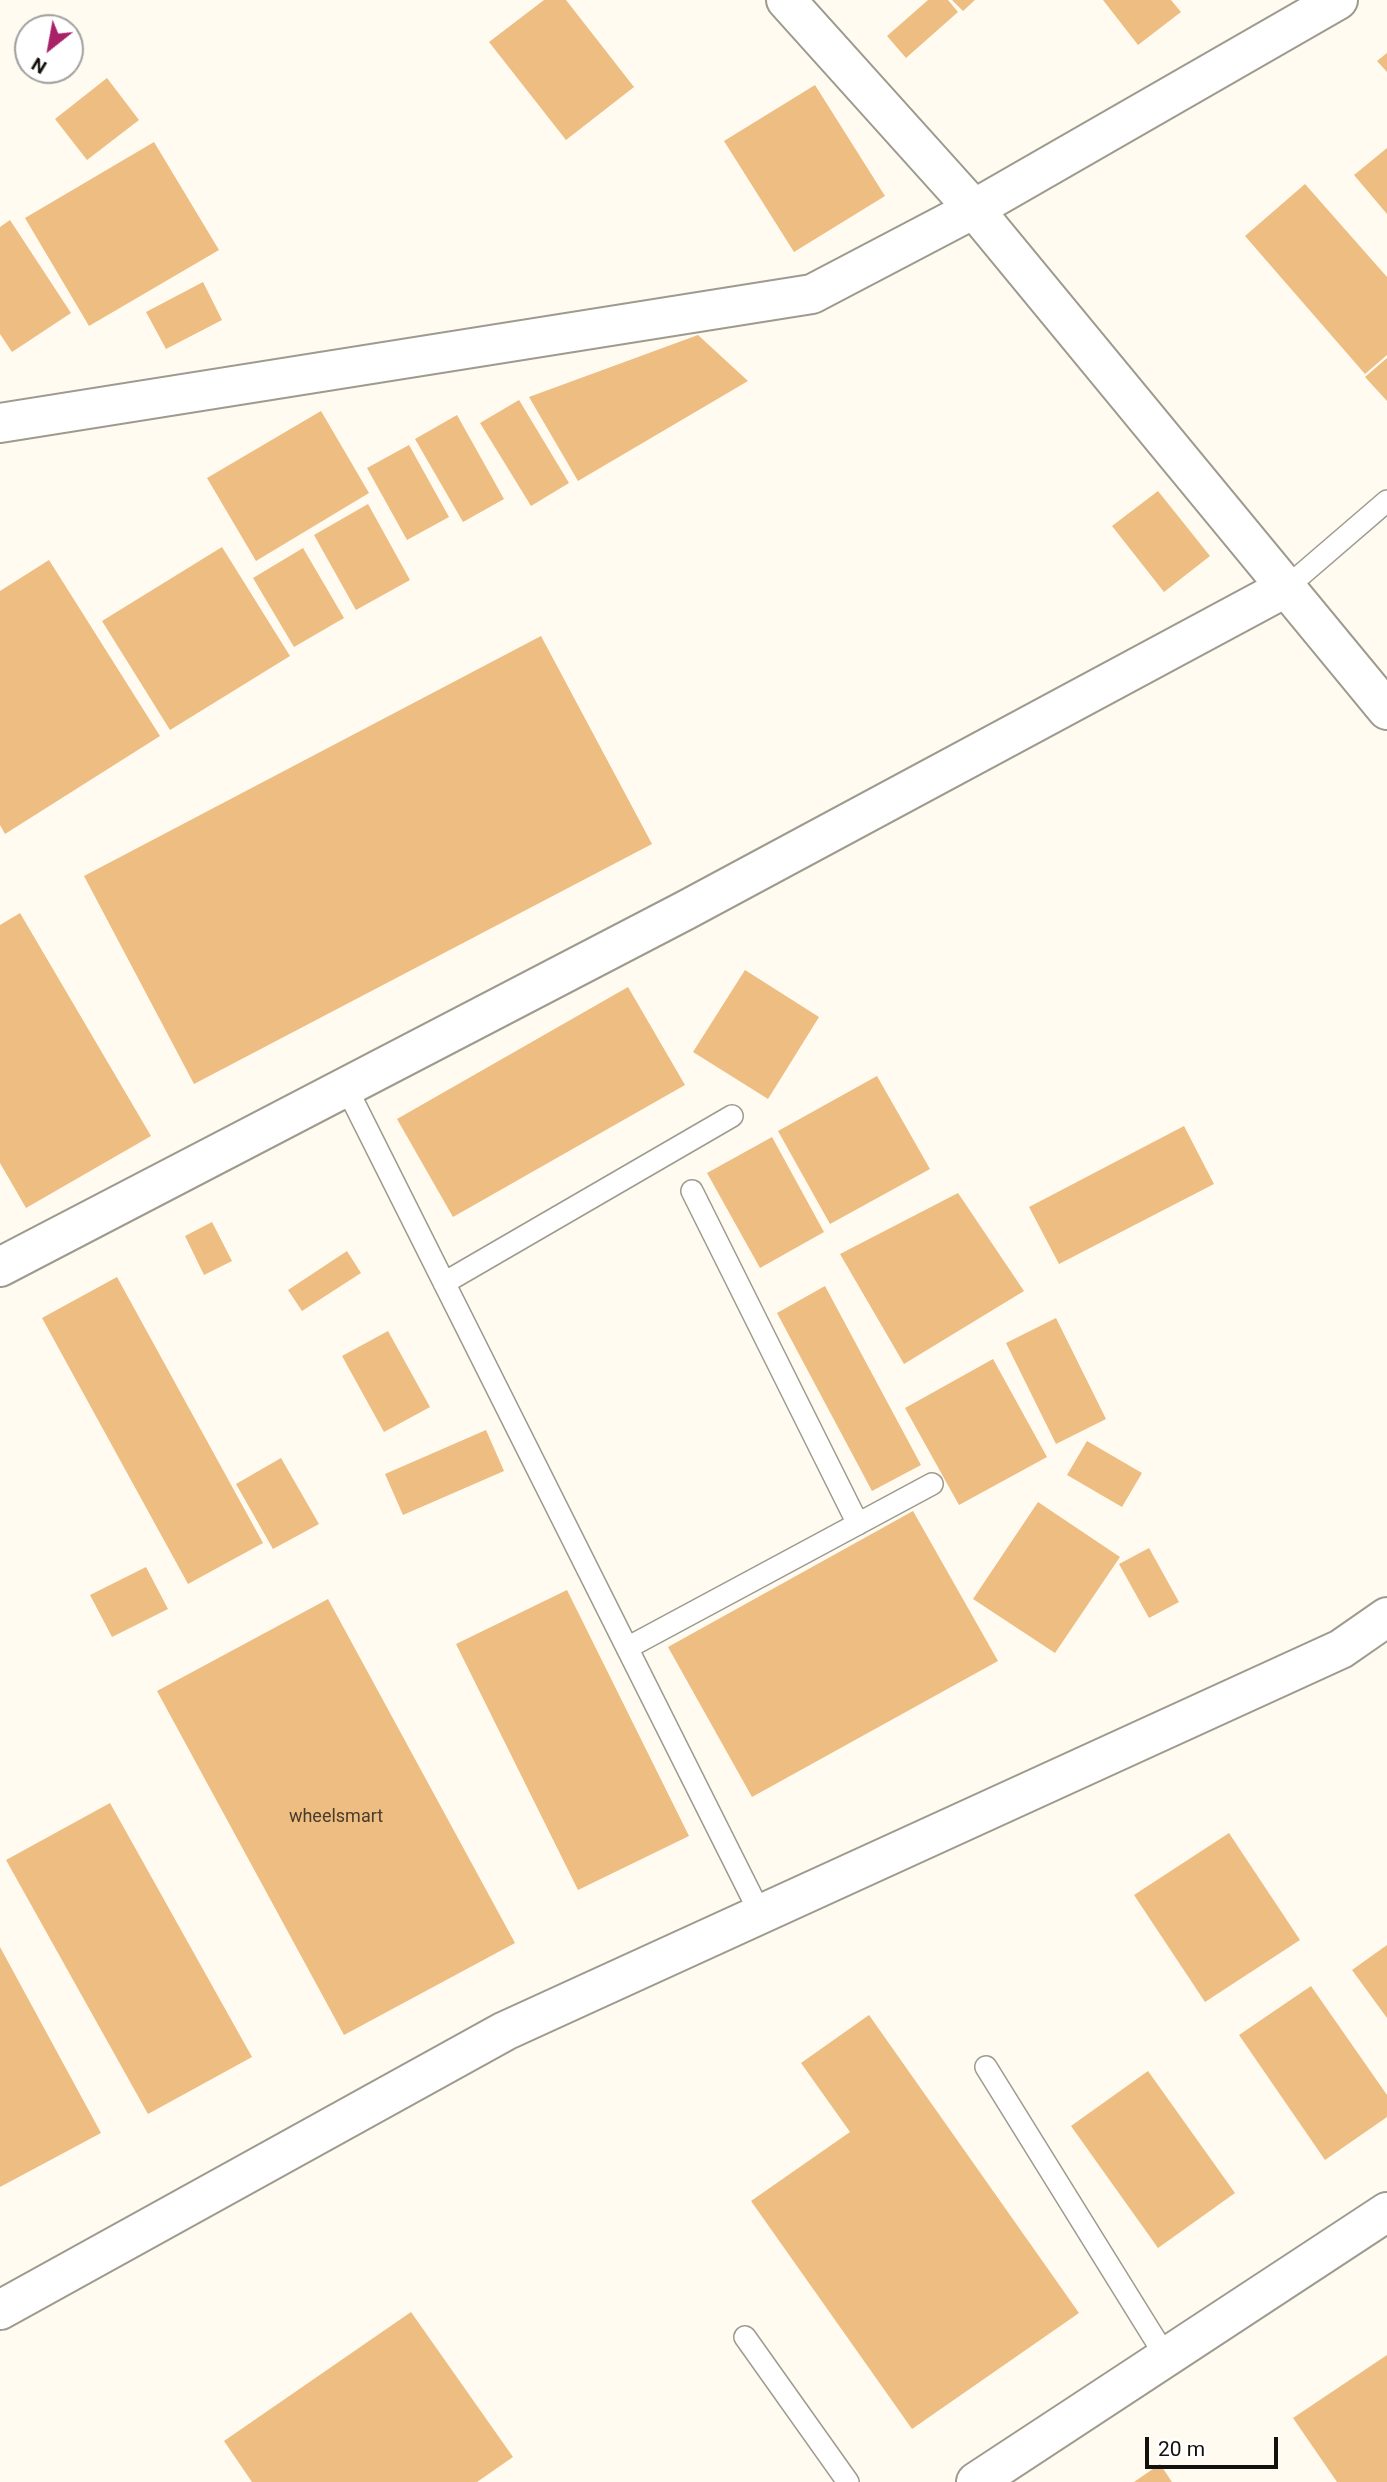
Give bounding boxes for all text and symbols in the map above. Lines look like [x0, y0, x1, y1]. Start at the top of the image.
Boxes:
north arrow [14, 14, 84, 84]
text: N [27, 52, 51, 79]
house number: wheelsmart [289, 1806, 383, 1828]
scale bar [1149, 2422, 1282, 2466]
text: 20 m [1158, 2437, 1205, 2461]

